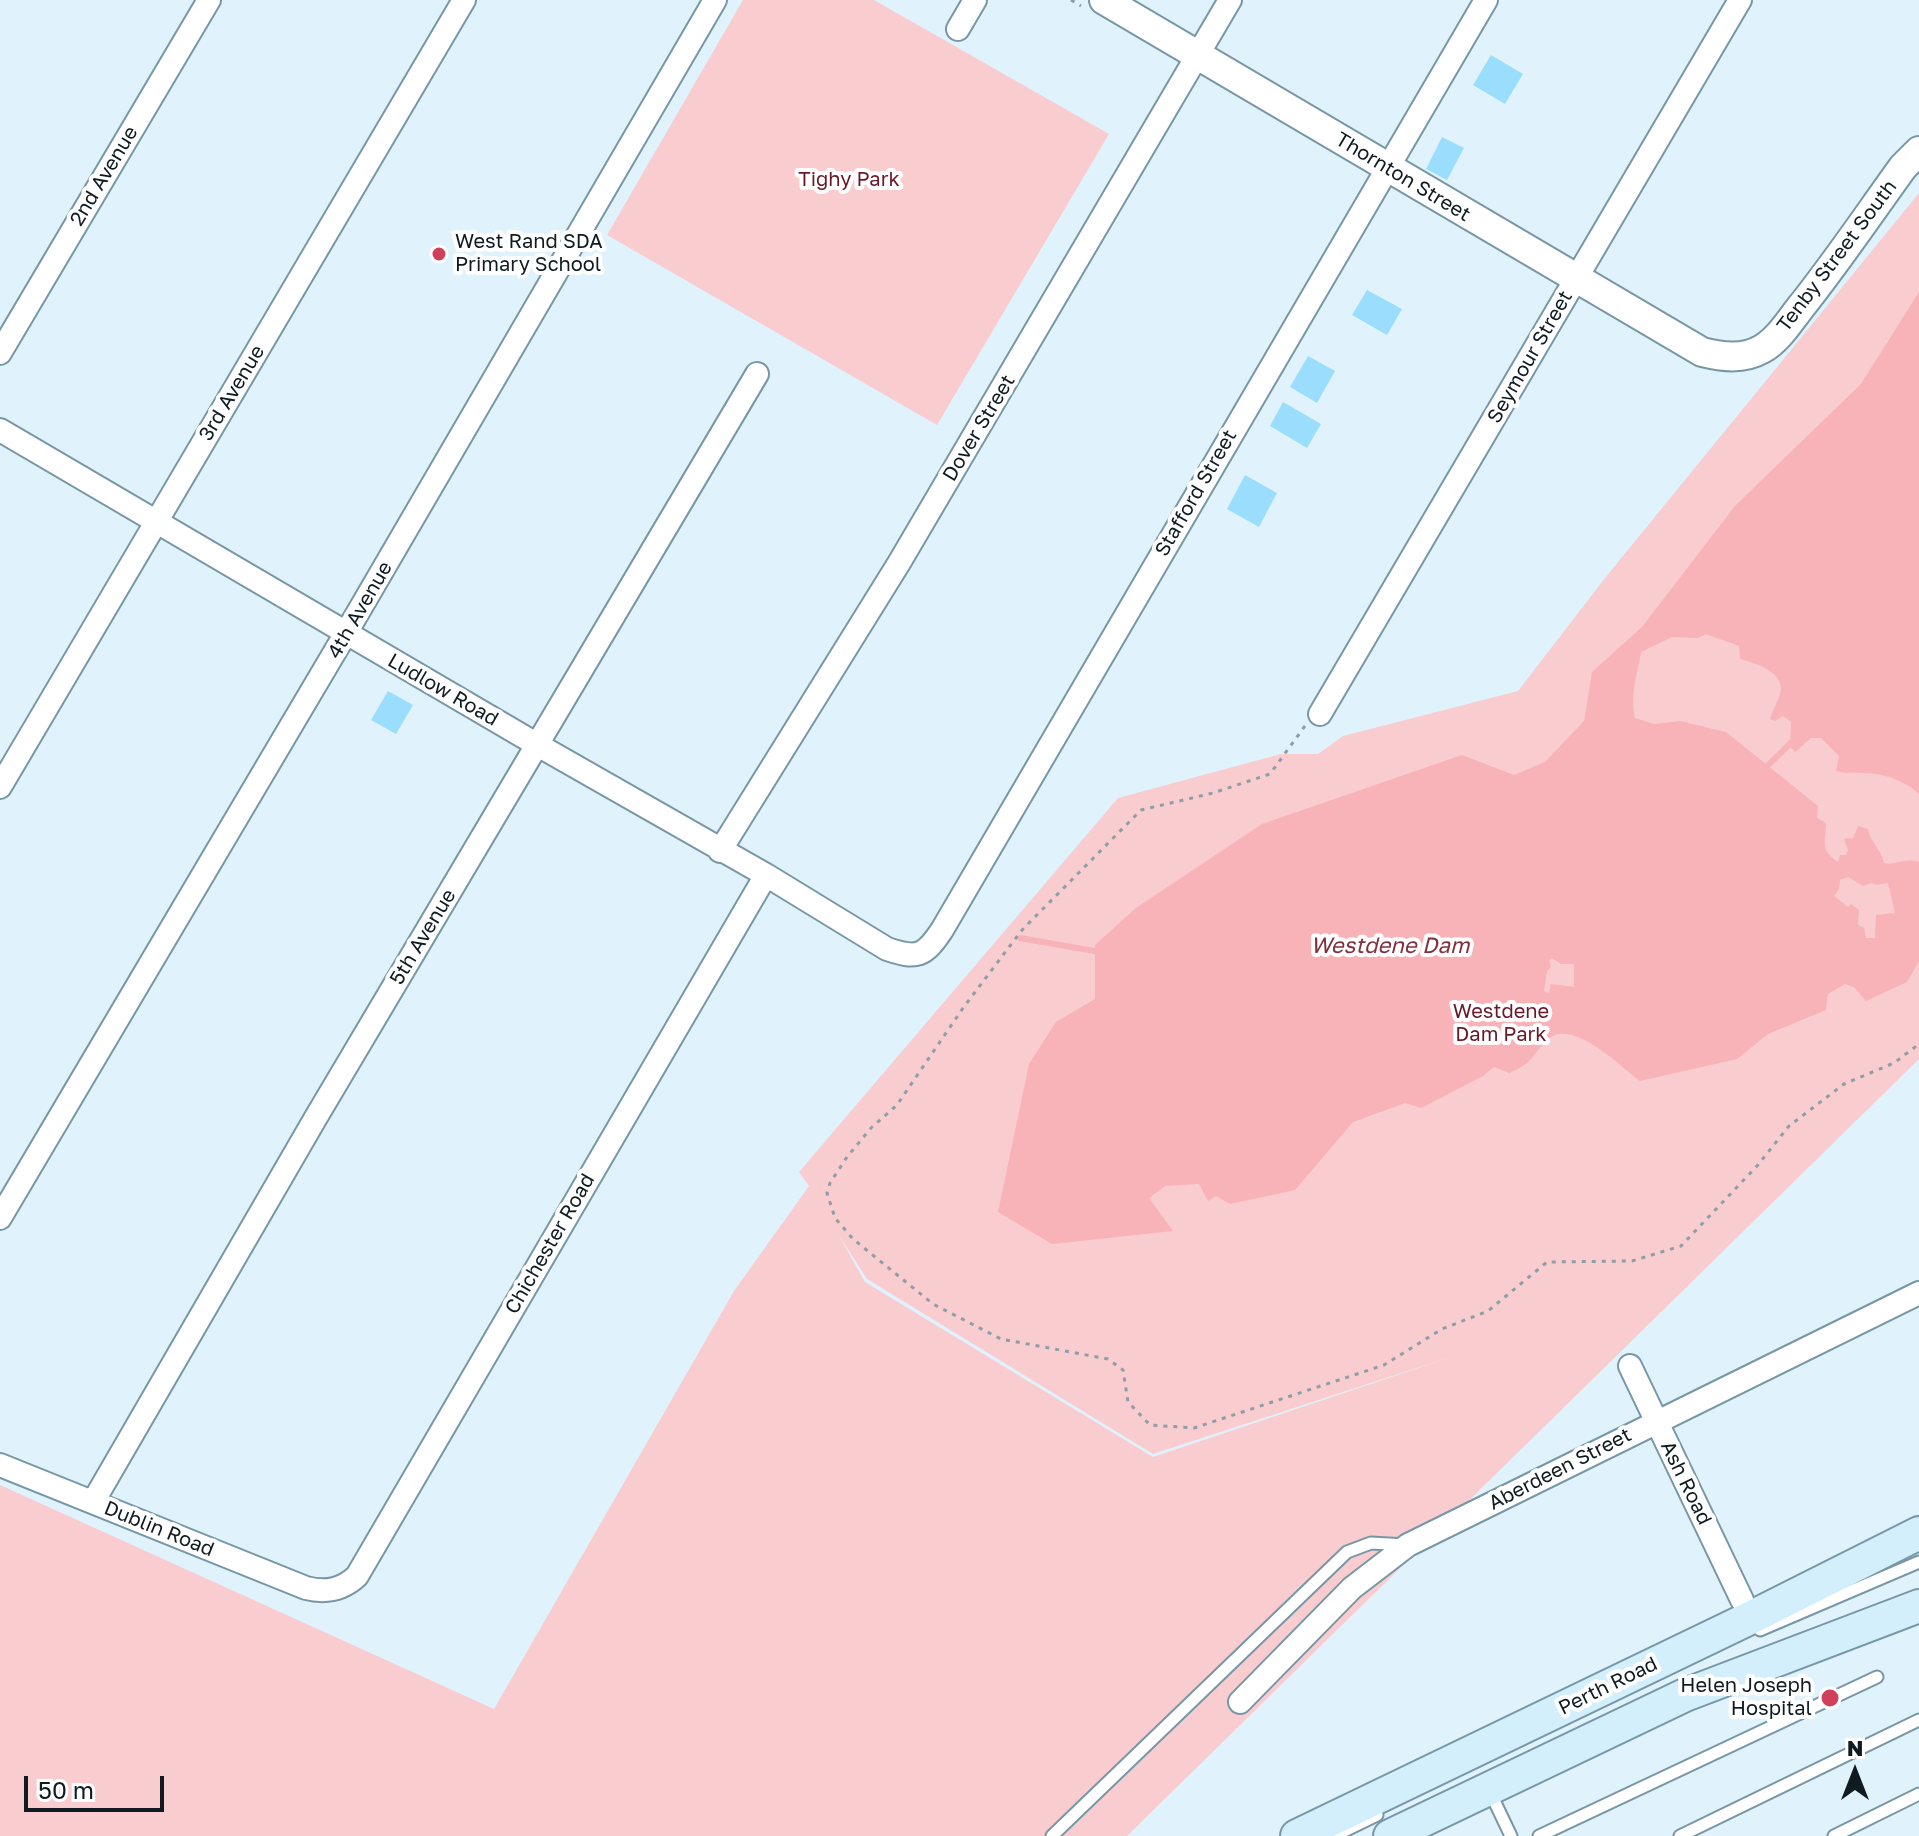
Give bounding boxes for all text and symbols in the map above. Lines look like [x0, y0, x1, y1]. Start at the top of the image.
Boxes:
street label: 2nd Avenue [65, 122, 143, 230]
street label: Thornton Street [1331, 127, 1475, 227]
park label: Tighy Park [798, 168, 900, 192]
street label: Tenby Street South [1772, 175, 1902, 337]
place label: West Rand SDA Primary School [455, 230, 603, 277]
marker: West Rand SDA Primary School [430, 245, 448, 263]
street label: Seymour Street [1482, 286, 1578, 428]
street label: 3rd Avenue [194, 341, 270, 445]
street label: Dover Street [938, 370, 1020, 486]
street label: Stafford Street [1150, 425, 1242, 561]
street label: 4th Avenue [323, 557, 397, 663]
street label: Ludlow Road [383, 649, 503, 731]
street label: 5th Avenue [385, 885, 461, 989]
water label: Westdene Dam [1311, 933, 1469, 959]
park label: Westdene Dam Park [1453, 1000, 1549, 1047]
street label: Chichester Road [500, 1170, 600, 1318]
street label: Aberdeen Street [1485, 1423, 1635, 1515]
street label: Ash Road [1655, 1437, 1717, 1529]
street label: Dublin Road [101, 1496, 217, 1562]
street label: Perth Road [1555, 1652, 1661, 1720]
place label: Helen Joseph Hospital [1680, 1674, 1812, 1721]
marker: Helen Joseph Hospital [1819, 1687, 1841, 1709]
north arrow [1815, 1732, 1895, 1812]
text: N [1847, 1734, 1863, 1761]
scale bar [28, 1760, 168, 1810]
text: 50 m [38, 1775, 94, 1804]

